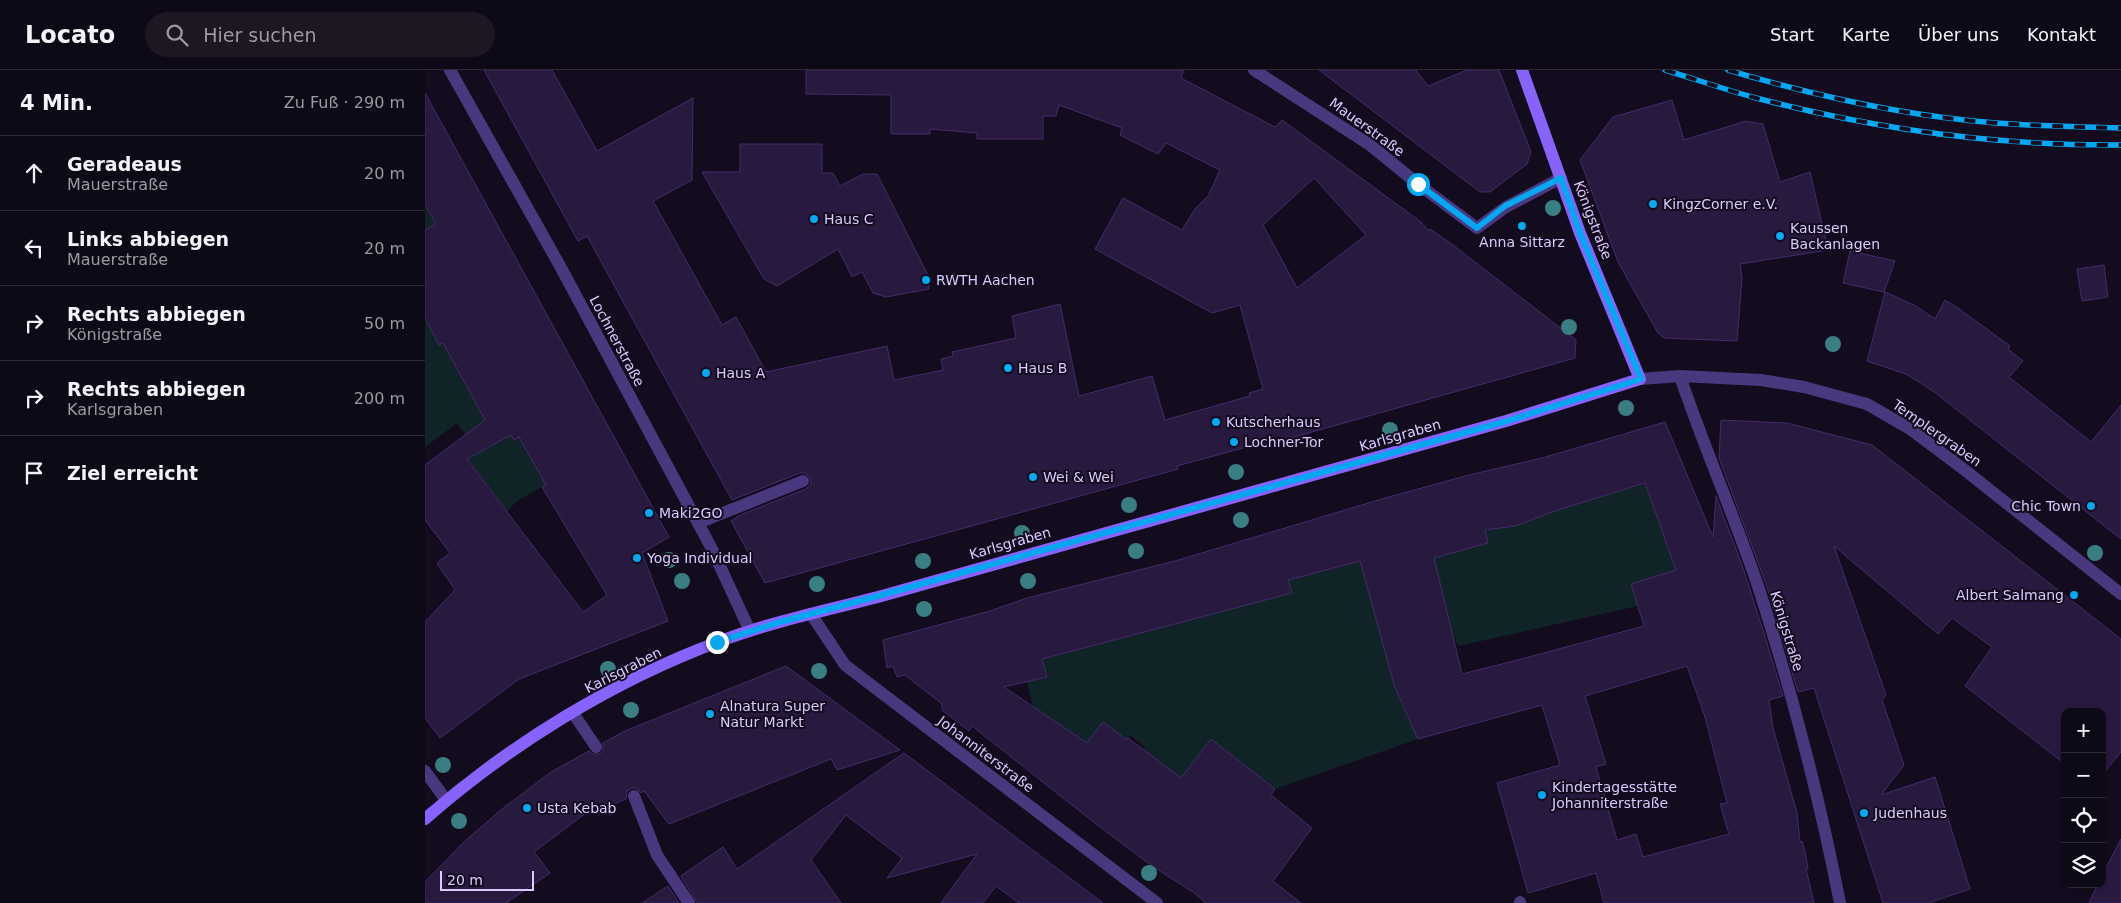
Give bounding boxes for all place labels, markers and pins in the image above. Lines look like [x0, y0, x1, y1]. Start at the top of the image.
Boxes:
place label: KingzCorner e.V. [1663, 196, 1778, 212]
marker: KingzCorner e.V. [1647, 198, 1659, 210]
place label: Haus C [824, 211, 874, 227]
marker: Haus C [808, 213, 820, 225]
marker: Anna Sittarz [1516, 220, 1528, 232]
place label: Kaussen Backanlagen [1790, 220, 1880, 252]
marker: Kaussen Backanlagen [1774, 230, 1786, 242]
place label: Anna Sittarz [1479, 234, 1565, 250]
place label: RWTH Aachen [936, 272, 1035, 288]
marker: RWTH Aachen [920, 274, 932, 286]
place label: Haus B [1018, 360, 1067, 376]
marker: Haus B [1002, 362, 1014, 374]
place label: Haus A [716, 365, 766, 381]
marker: Haus A [700, 367, 712, 379]
place label: Kutscherhaus [1226, 414, 1320, 430]
marker: Kutscherhaus [1210, 416, 1222, 428]
place label: Lochner-Tor [1244, 434, 1324, 450]
marker: Lochner-Tor [1228, 436, 1240, 448]
place label: Wei & Wei [1043, 469, 1114, 485]
marker: Wei & Wei [1027, 471, 1039, 483]
place label: Chic Town [2011, 498, 2081, 514]
marker: Chic Town [2085, 500, 2097, 512]
place label: Maki2GO [659, 505, 722, 521]
marker: Maki2GO [643, 507, 655, 519]
place label: Yoga Individual [646, 550, 752, 566]
marker: Yoga Individual [631, 552, 643, 564]
place label: Albert Salmang [1956, 587, 2064, 603]
marker: Albert Salmang [2068, 589, 2080, 601]
place label: Alnatura Super Natur Markt [720, 698, 825, 730]
marker: Alnatura Super Natur Markt [704, 708, 716, 720]
place label: Kindertagesstätte Johanniterstraße [1551, 779, 1677, 811]
marker: Kindertagesstätte Johanniterstraße [1536, 789, 1548, 801]
place label: Usta Kebab [537, 800, 617, 816]
marker: Usta Kebab [521, 802, 533, 814]
place label: Judenhaus [1873, 805, 1947, 821]
marker: Judenhaus [1858, 807, 1870, 819]

